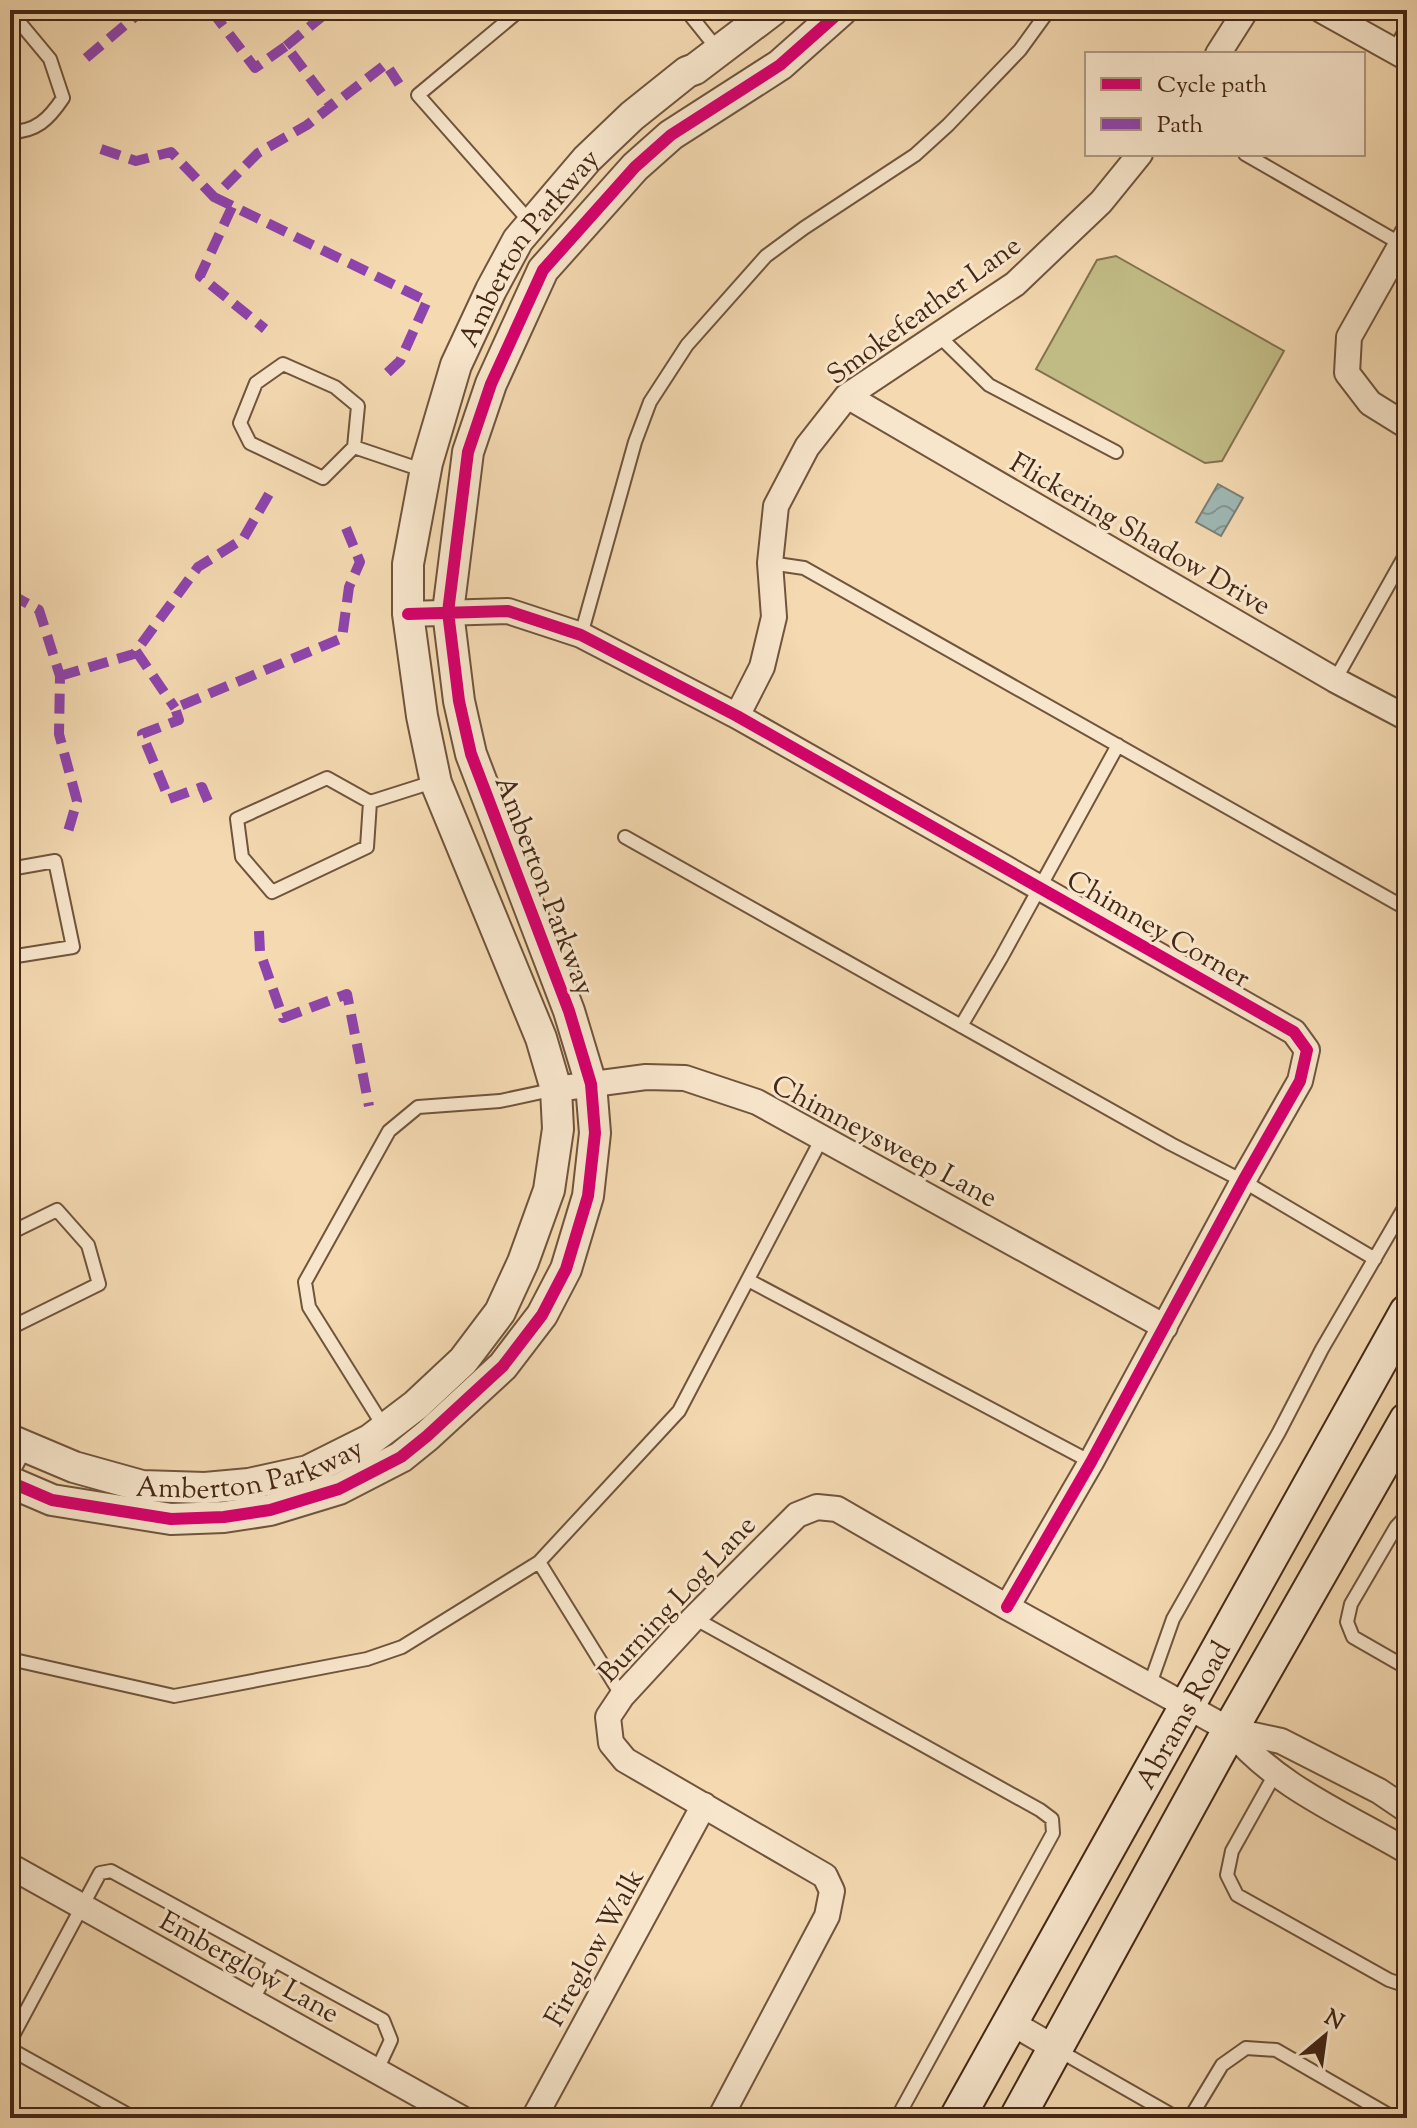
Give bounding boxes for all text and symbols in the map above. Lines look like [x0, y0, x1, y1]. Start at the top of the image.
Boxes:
legend [1085, 52, 1365, 156]
text: Cycle path [1157, 69, 1267, 103]
text: Path [1157, 109, 1203, 143]
street label: Amberton Parkway [450, 140, 609, 354]
street label: Smokefeather Lane [819, 227, 1030, 396]
street label: Flickering Shadow Drive [1001, 444, 1278, 627]
street label: Amberton Parkway [483, 770, 604, 1002]
street label: Chimney Corner [1058, 862, 1257, 1000]
street label: Chimneysweep Lane [764, 1066, 1004, 1219]
street label: Amberton Parkway [135, 1430, 371, 1511]
street label: Burning Log Lane [590, 1508, 766, 1693]
street label: Abrams Road [1127, 1634, 1242, 1798]
street label: Fireglow Walk [536, 1862, 655, 2035]
street label: Emberglow Lane [151, 1903, 346, 2035]
north arrow [1285, 1996, 1365, 2076]
text: N [1318, 2003, 1349, 2040]

